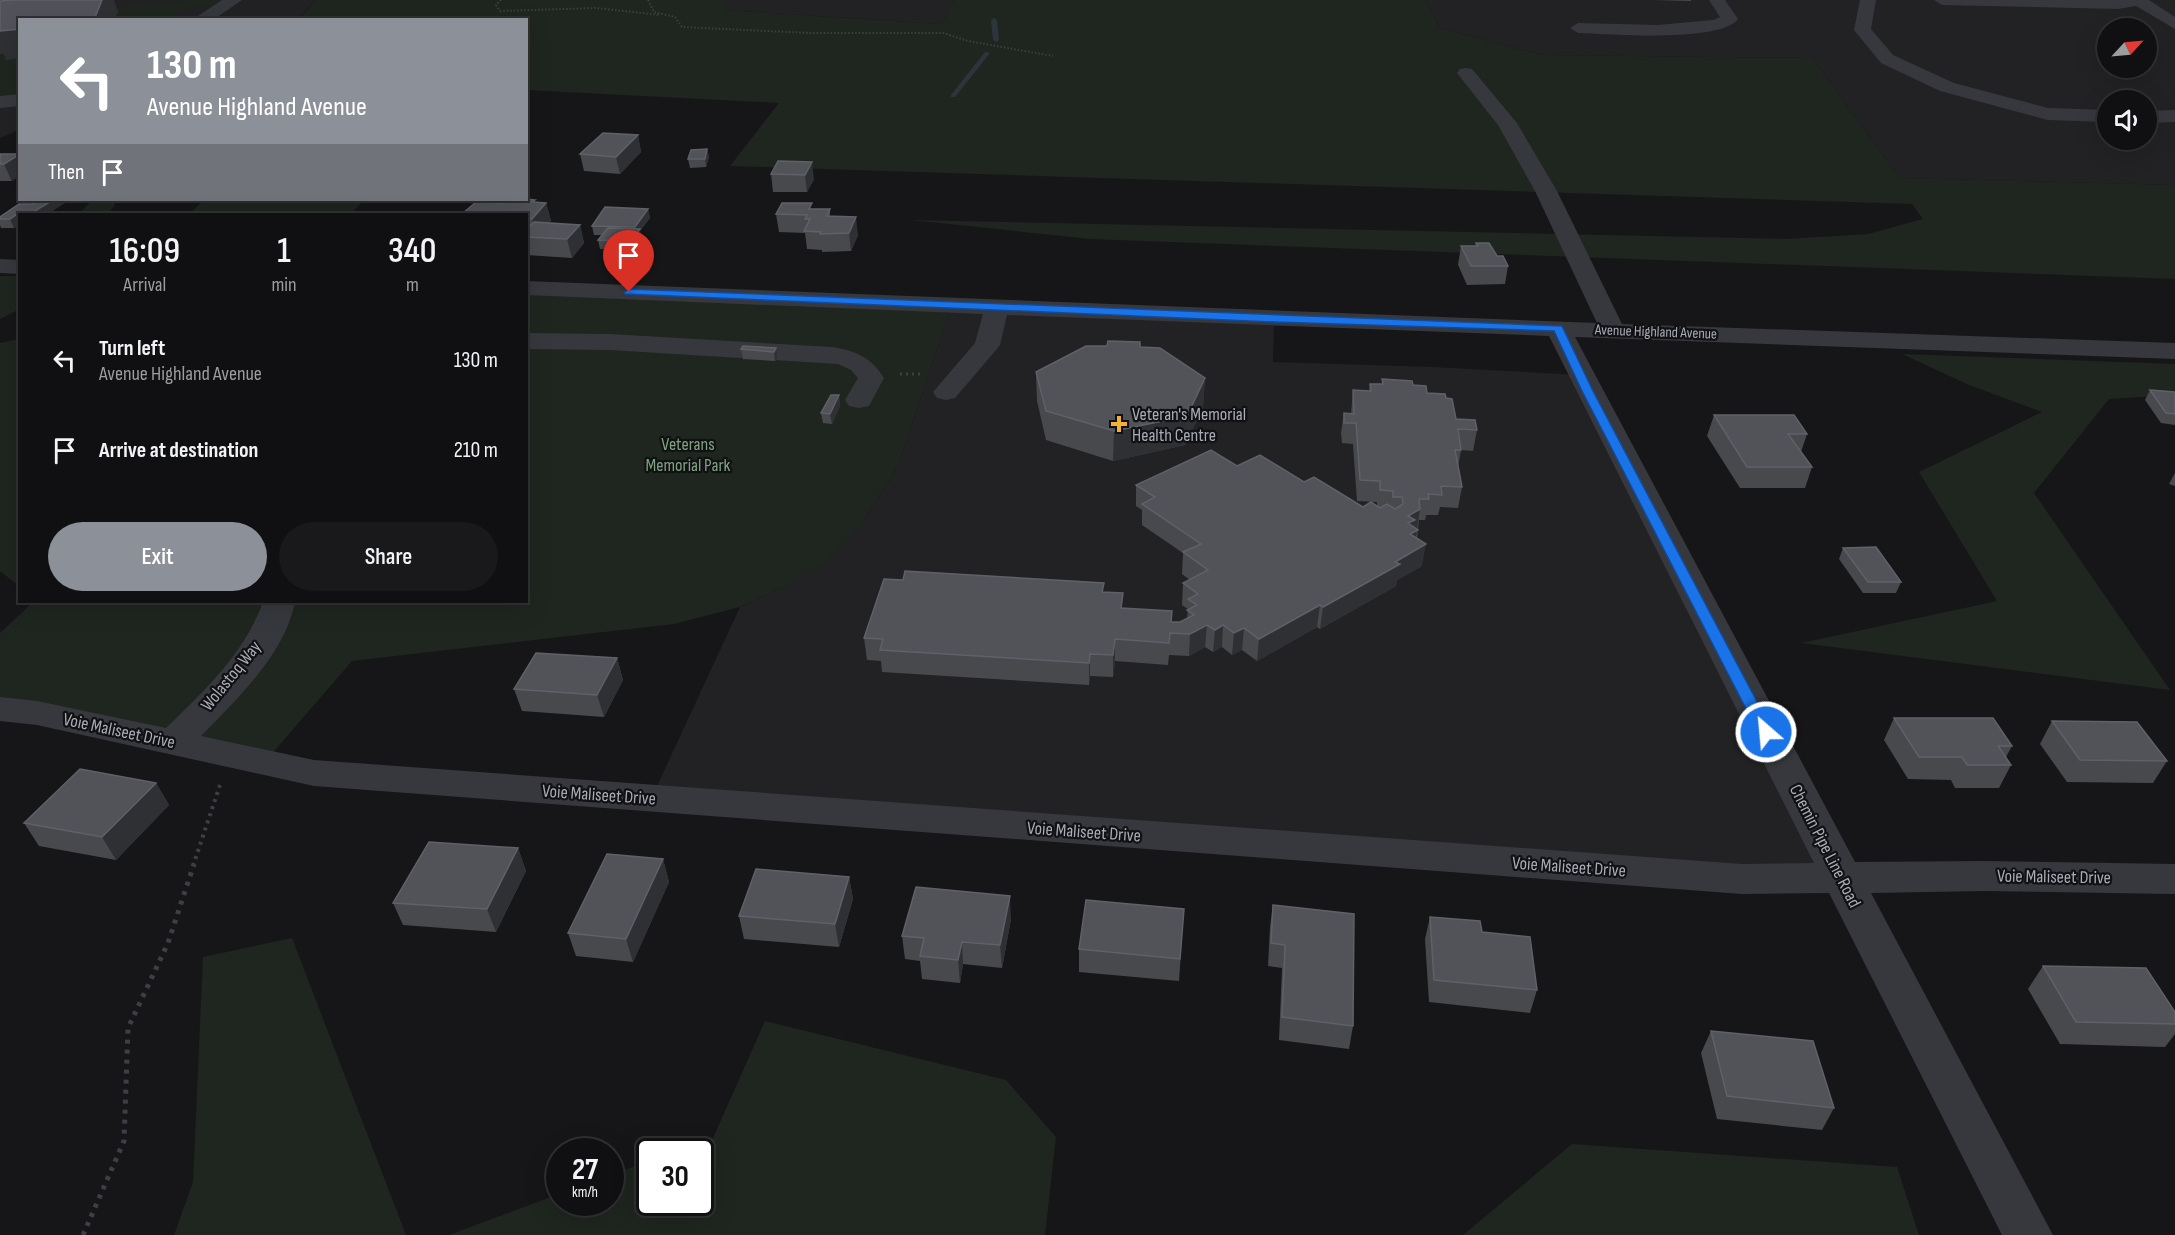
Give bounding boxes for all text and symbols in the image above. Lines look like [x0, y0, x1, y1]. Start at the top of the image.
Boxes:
north arrow [2097, 18, 2157, 78]
map controls [2097, 18, 2157, 150]
text: 130 m [147, 40, 237, 91]
icon: left [48, 42, 126, 120]
button: sound [2097, 90, 2157, 150]
text: Avenue Highland Avenue [147, 91, 367, 123]
icon: arrive [96, 156, 129, 189]
text: Then [48, 159, 84, 186]
text: 16:09 [109, 230, 180, 273]
text: 1 [277, 230, 291, 273]
text: 340 [388, 230, 437, 273]
pin [603, 230, 654, 292]
icon: arrive [612, 239, 645, 272]
text: Arrival [123, 273, 166, 297]
text: min [272, 273, 297, 297]
text: m [406, 273, 419, 297]
street label: Avenue Highland Avenue [1594, 320, 1717, 344]
text: Turn left [99, 335, 165, 362]
icon: left [48, 344, 81, 377]
text: 130 m [454, 347, 498, 374]
text: Avenue Highland Avenue [99, 362, 262, 386]
place label: Veteran's Memorial Health Centre [1132, 404, 1246, 446]
marker: Veteran's Memorial Health Centre [1110, 415, 1128, 433]
icon: arrive [48, 434, 81, 467]
park label: Veterans Memorial Park [646, 434, 731, 476]
text: Arrive at destination [99, 437, 258, 464]
text: 210 m [454, 437, 498, 464]
button: Exit [48, 522, 267, 591]
button: Share [279, 522, 498, 591]
street label: Wolastoq Way [196, 637, 266, 715]
position arrow [1734, 700, 1798, 764]
street label: Voie Maliseet Drive [61, 709, 177, 753]
street label: Voie Maliseet Drive [541, 781, 657, 809]
street label: Chemin Pipe Line Road [1785, 781, 1865, 911]
street label: Voie Maliseet Drive [1026, 818, 1142, 846]
street label: Voie Maliseet Drive [1511, 853, 1627, 881]
street label: Voie Maliseet Drive [1997, 866, 2111, 888]
speed limit sign: 30 [636, 1138, 714, 1216]
text: 27 [572, 1152, 598, 1188]
text: km/h [572, 1183, 598, 1202]

